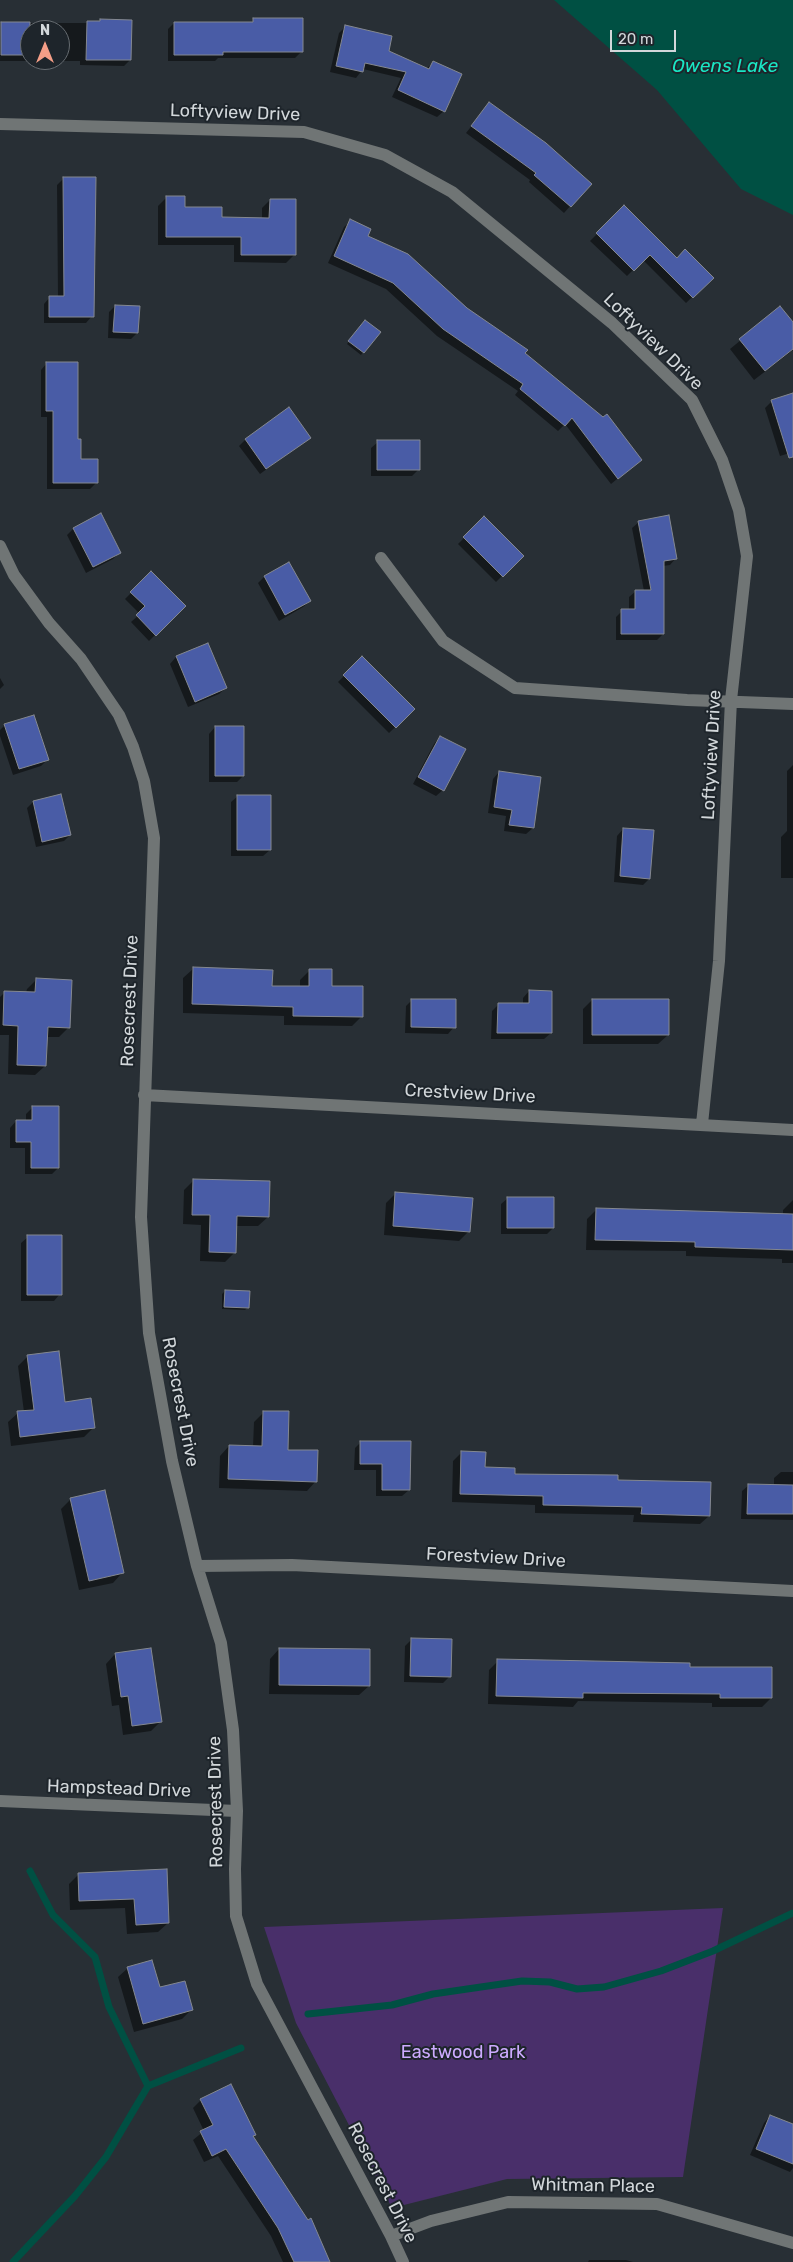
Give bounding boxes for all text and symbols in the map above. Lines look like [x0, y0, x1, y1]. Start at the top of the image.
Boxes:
north arrow [20, 20, 70, 70]
scale bar [613, 20, 679, 52]
text: N [40, 22, 50, 39]
text: 20 m [618, 30, 653, 48]
water label: Owens Lake [672, 56, 778, 78]
street label: Loftyview Drive [169, 100, 301, 126]
street label: Loftyview Drive [599, 289, 707, 395]
street label: Loftyview Drive [698, 689, 726, 821]
street label: Rosecrest Drive [117, 935, 143, 1067]
street label: Crestview Drive [404, 1080, 536, 1108]
street label: Rosecrest Drive [157, 1335, 203, 1469]
street label: Forestview Drive [426, 1544, 566, 1572]
street label: Rosecrest Drive [204, 1736, 228, 1868]
street label: Hampstead Drive [47, 1776, 191, 1802]
park label: Eastwood Park [401, 2042, 525, 2064]
street label: Rosecrest Drive [342, 2119, 422, 2247]
street label: Whitman Place [531, 2174, 655, 2198]

